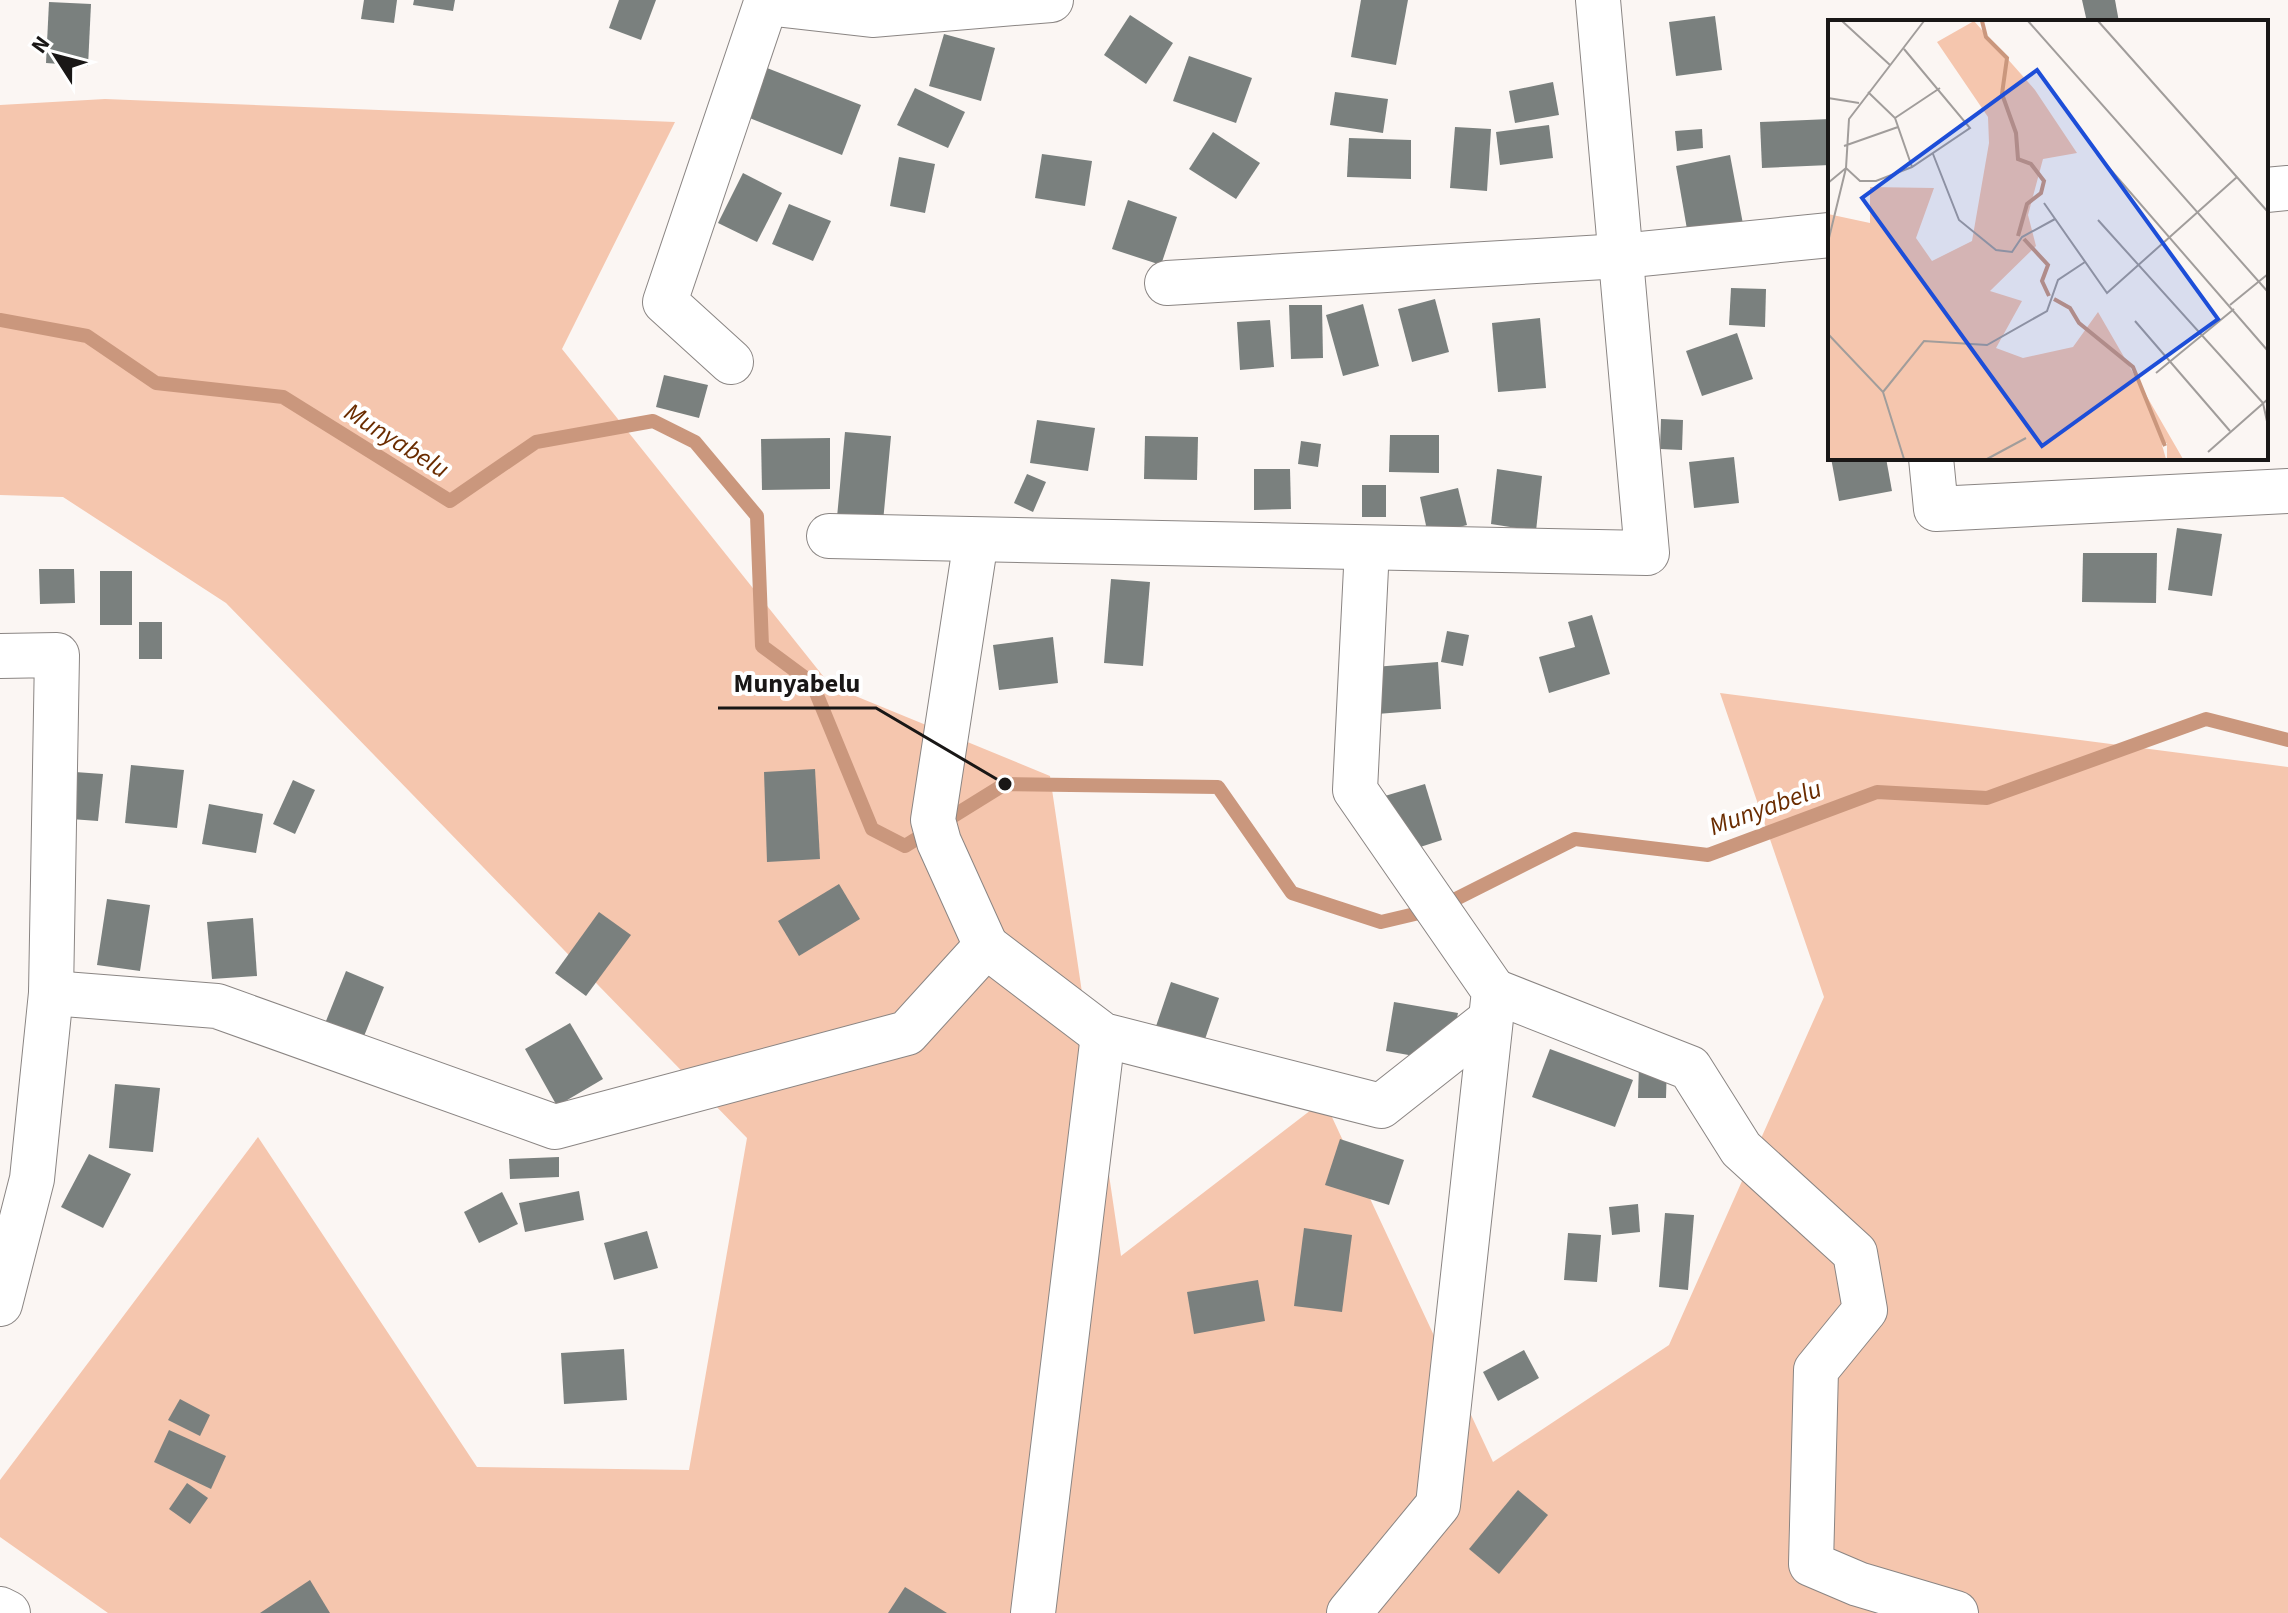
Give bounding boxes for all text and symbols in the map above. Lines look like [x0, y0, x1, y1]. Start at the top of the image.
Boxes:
north arrow [16, 16, 96, 96]
inset map [1828, 20, 2268, 460]
text: N [23, 30, 58, 60]
water label: Munyabelu [337, 394, 456, 487]
callout: Munyabelu [718, 658, 876, 708]
text: Munyabelu [734, 665, 860, 702]
water label: Munyabelu [1704, 770, 1827, 845]

